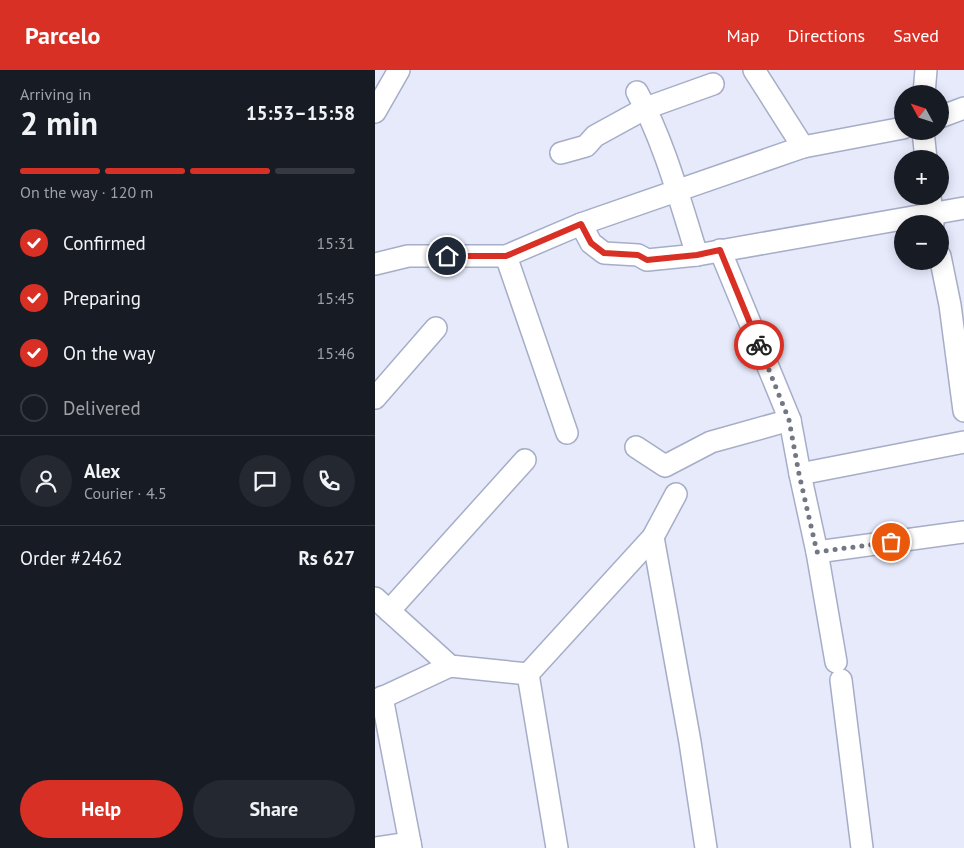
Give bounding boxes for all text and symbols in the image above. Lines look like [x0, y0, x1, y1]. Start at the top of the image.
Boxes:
text: Parcelo [25, 20, 100, 51]
text: Map [727, 24, 759, 47]
text: Directions [787, 24, 865, 47]
text: Saved [893, 24, 939, 47]
text: Arriving in [20, 84, 91, 104]
north arrow [894, 85, 949, 140]
map controls [894, 85, 949, 270]
text: 15:53–15:58 [246, 101, 355, 125]
text: 2 min [20, 102, 98, 144]
button: + [894, 150, 949, 205]
text: On the way · 120 m [20, 182, 153, 202]
button: − [894, 215, 949, 270]
icon: check [20, 229, 48, 257]
text: Confirmed [63, 231, 146, 255]
text: 15:31 [317, 233, 355, 253]
pin [426, 235, 468, 277]
icon: home [433, 242, 461, 270]
icon: check [20, 284, 48, 312]
text: Preparing [63, 286, 141, 310]
text: 15:45 [317, 288, 355, 308]
courier [734, 320, 784, 370]
icon: bike [745, 331, 773, 359]
icon: check [20, 339, 48, 367]
text: On the way [63, 341, 155, 365]
text: 15:46 [317, 343, 355, 363]
text: Delivered [63, 396, 141, 420]
button: person [20, 455, 72, 507]
button: chat [239, 455, 291, 507]
button: phone [303, 455, 355, 507]
text: Alex [84, 459, 120, 483]
text: Courier · 4.5 [84, 483, 167, 503]
pin [870, 521, 912, 563]
icon: bag [877, 528, 905, 556]
text: Order #2462 [20, 546, 123, 570]
text: Rs 627 [298, 546, 355, 570]
button: Help [20, 780, 183, 838]
button: Share [193, 780, 355, 838]

